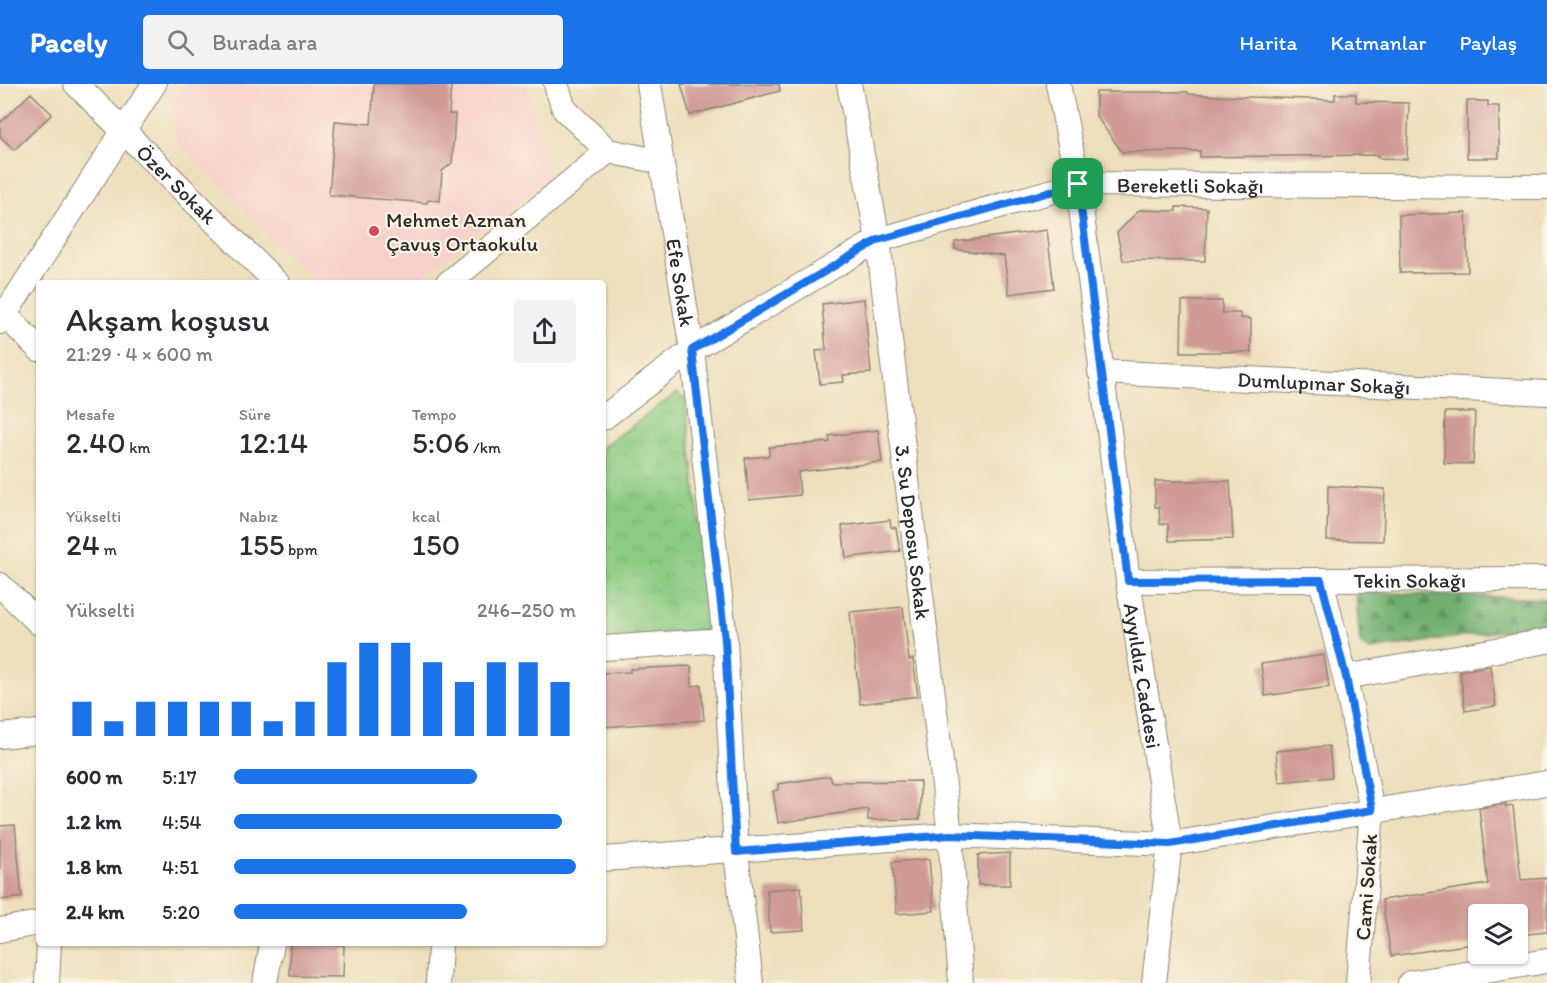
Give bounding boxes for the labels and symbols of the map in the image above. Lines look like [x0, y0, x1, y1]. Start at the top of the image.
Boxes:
street label: Özer Sokak [132, 139, 222, 229]
pin [1052, 158, 1103, 209]
street label: Bereketli Sokağı [1117, 172, 1264, 198]
place label: Mehmet Azman Çavuş Ortaokulu [386, 207, 539, 256]
marker: Mehmet Azman Çavuş Ortaokulu [367, 224, 381, 238]
street label: Efe Sokak [662, 237, 701, 328]
street label: Dumlupınar Sokağı [1237, 366, 1411, 399]
street label: 3. Su Deposu Sokak [890, 444, 936, 621]
street label: Tekin Sokağı [1354, 567, 1466, 592]
street label: Ayyıldız Caddesi [1119, 601, 1167, 750]
street label: Cami Sokak [1350, 833, 1382, 941]

